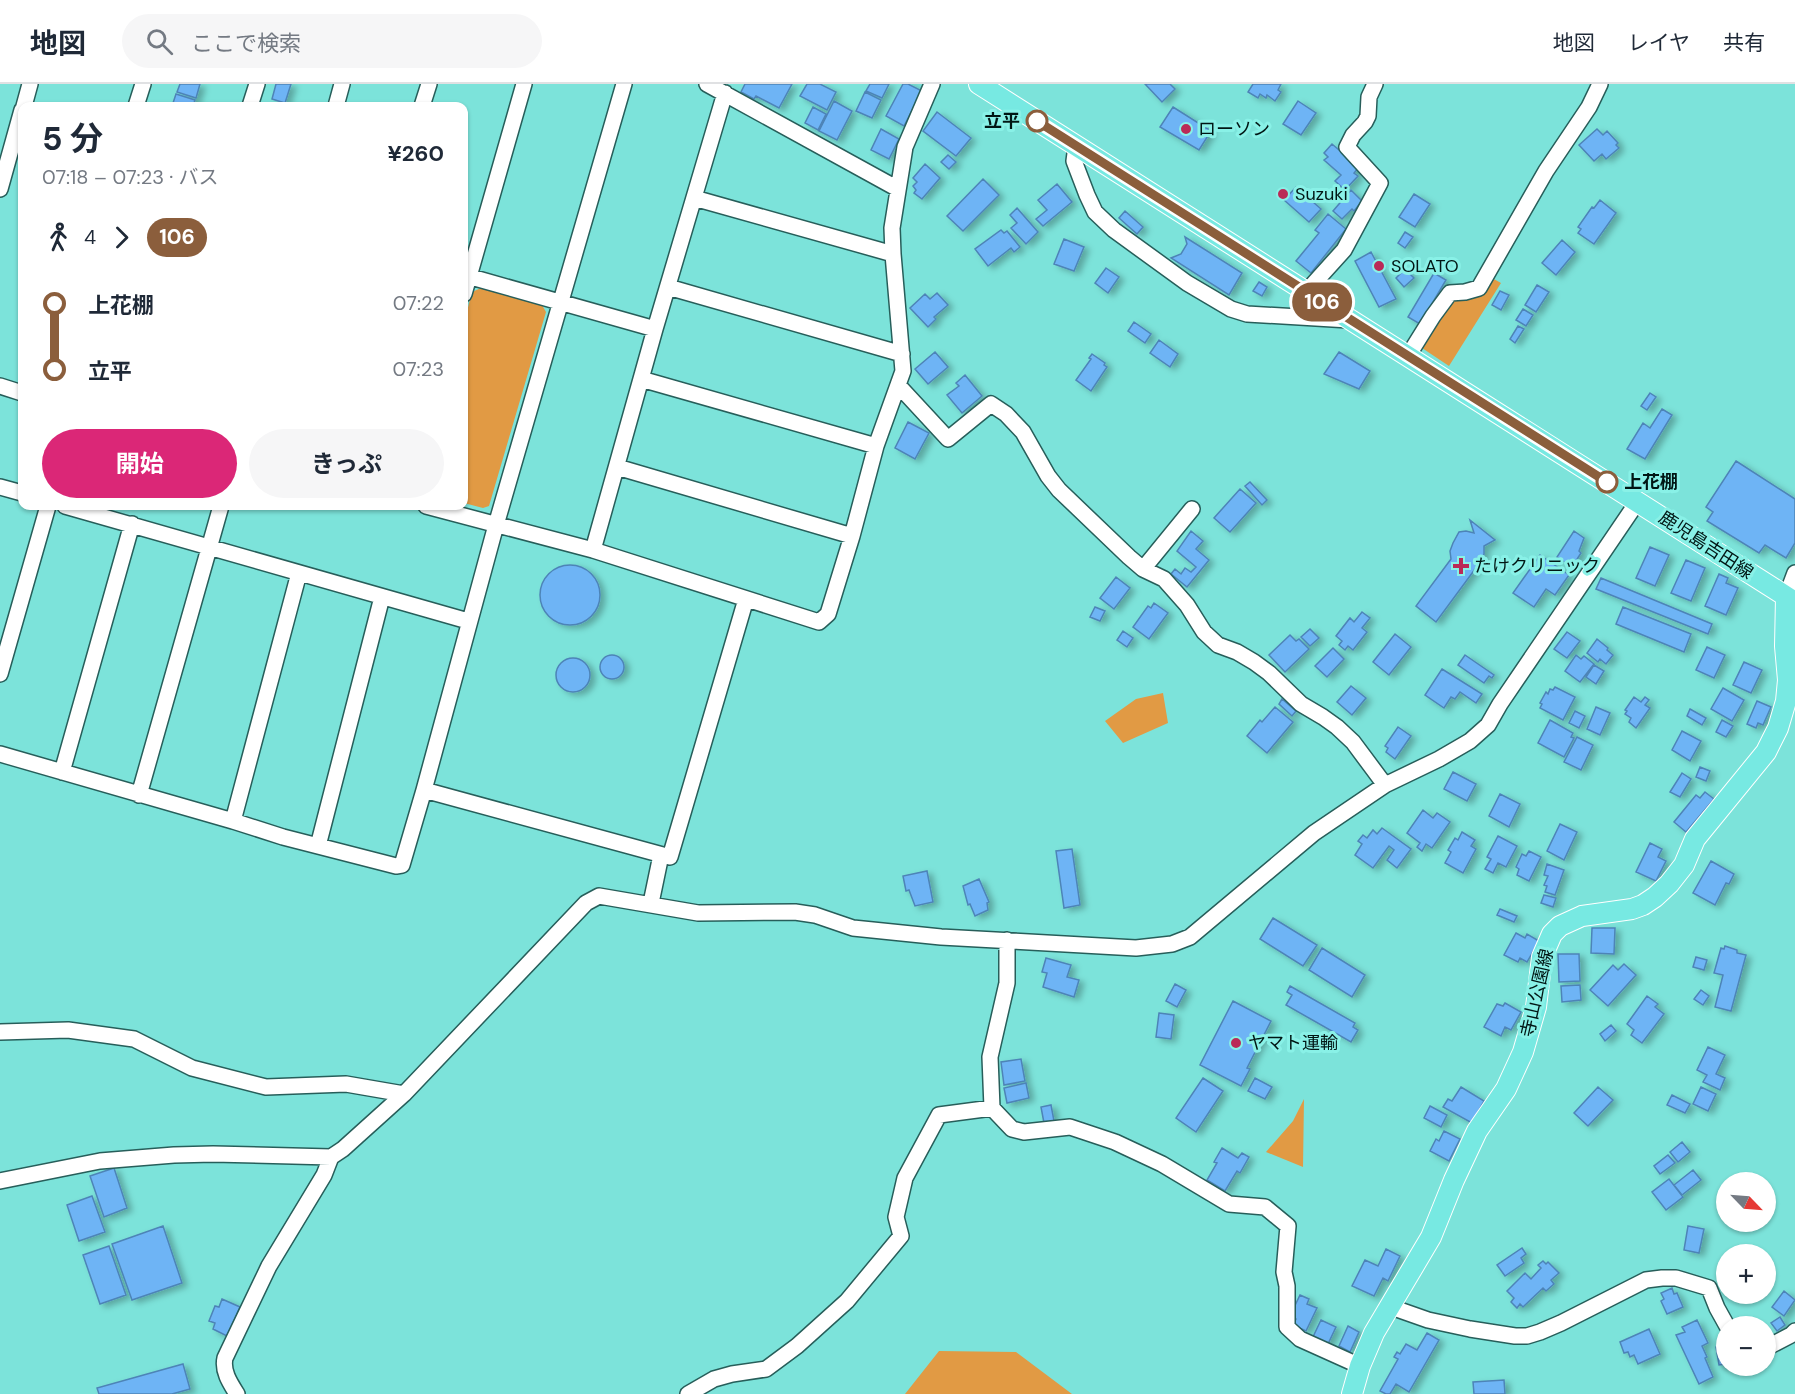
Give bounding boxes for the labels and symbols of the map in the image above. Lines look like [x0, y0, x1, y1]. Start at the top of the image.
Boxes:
place label: 立平 [984, 109, 1020, 133]
marker: 立平 [1026, 110, 1048, 132]
place label: ローソン [1198, 117, 1270, 141]
marker: ローソン [1179, 122, 1193, 136]
place label: Suzuki [1295, 182, 1348, 206]
marker: Suzuki [1276, 187, 1290, 201]
place label: SOLATO [1391, 254, 1459, 278]
marker: SOLATO [1372, 259, 1386, 273]
line badge: 106 [1288, 282, 1356, 322]
place label: 上花棚 [1624, 470, 1678, 494]
marker: 上花棚 [1596, 471, 1618, 493]
street label: 鹿児島吉田線 [1654, 506, 1758, 584]
place label: たけクリニック [1474, 554, 1600, 578]
marker: たけクリニック [1452, 557, 1470, 575]
street label: 寺山公園線 [1515, 946, 1559, 1040]
place label: ヤマト運輸 [1248, 1031, 1338, 1055]
marker: ヤマト運輸 [1229, 1036, 1243, 1050]
north arrow [1716, 1172, 1776, 1232]

